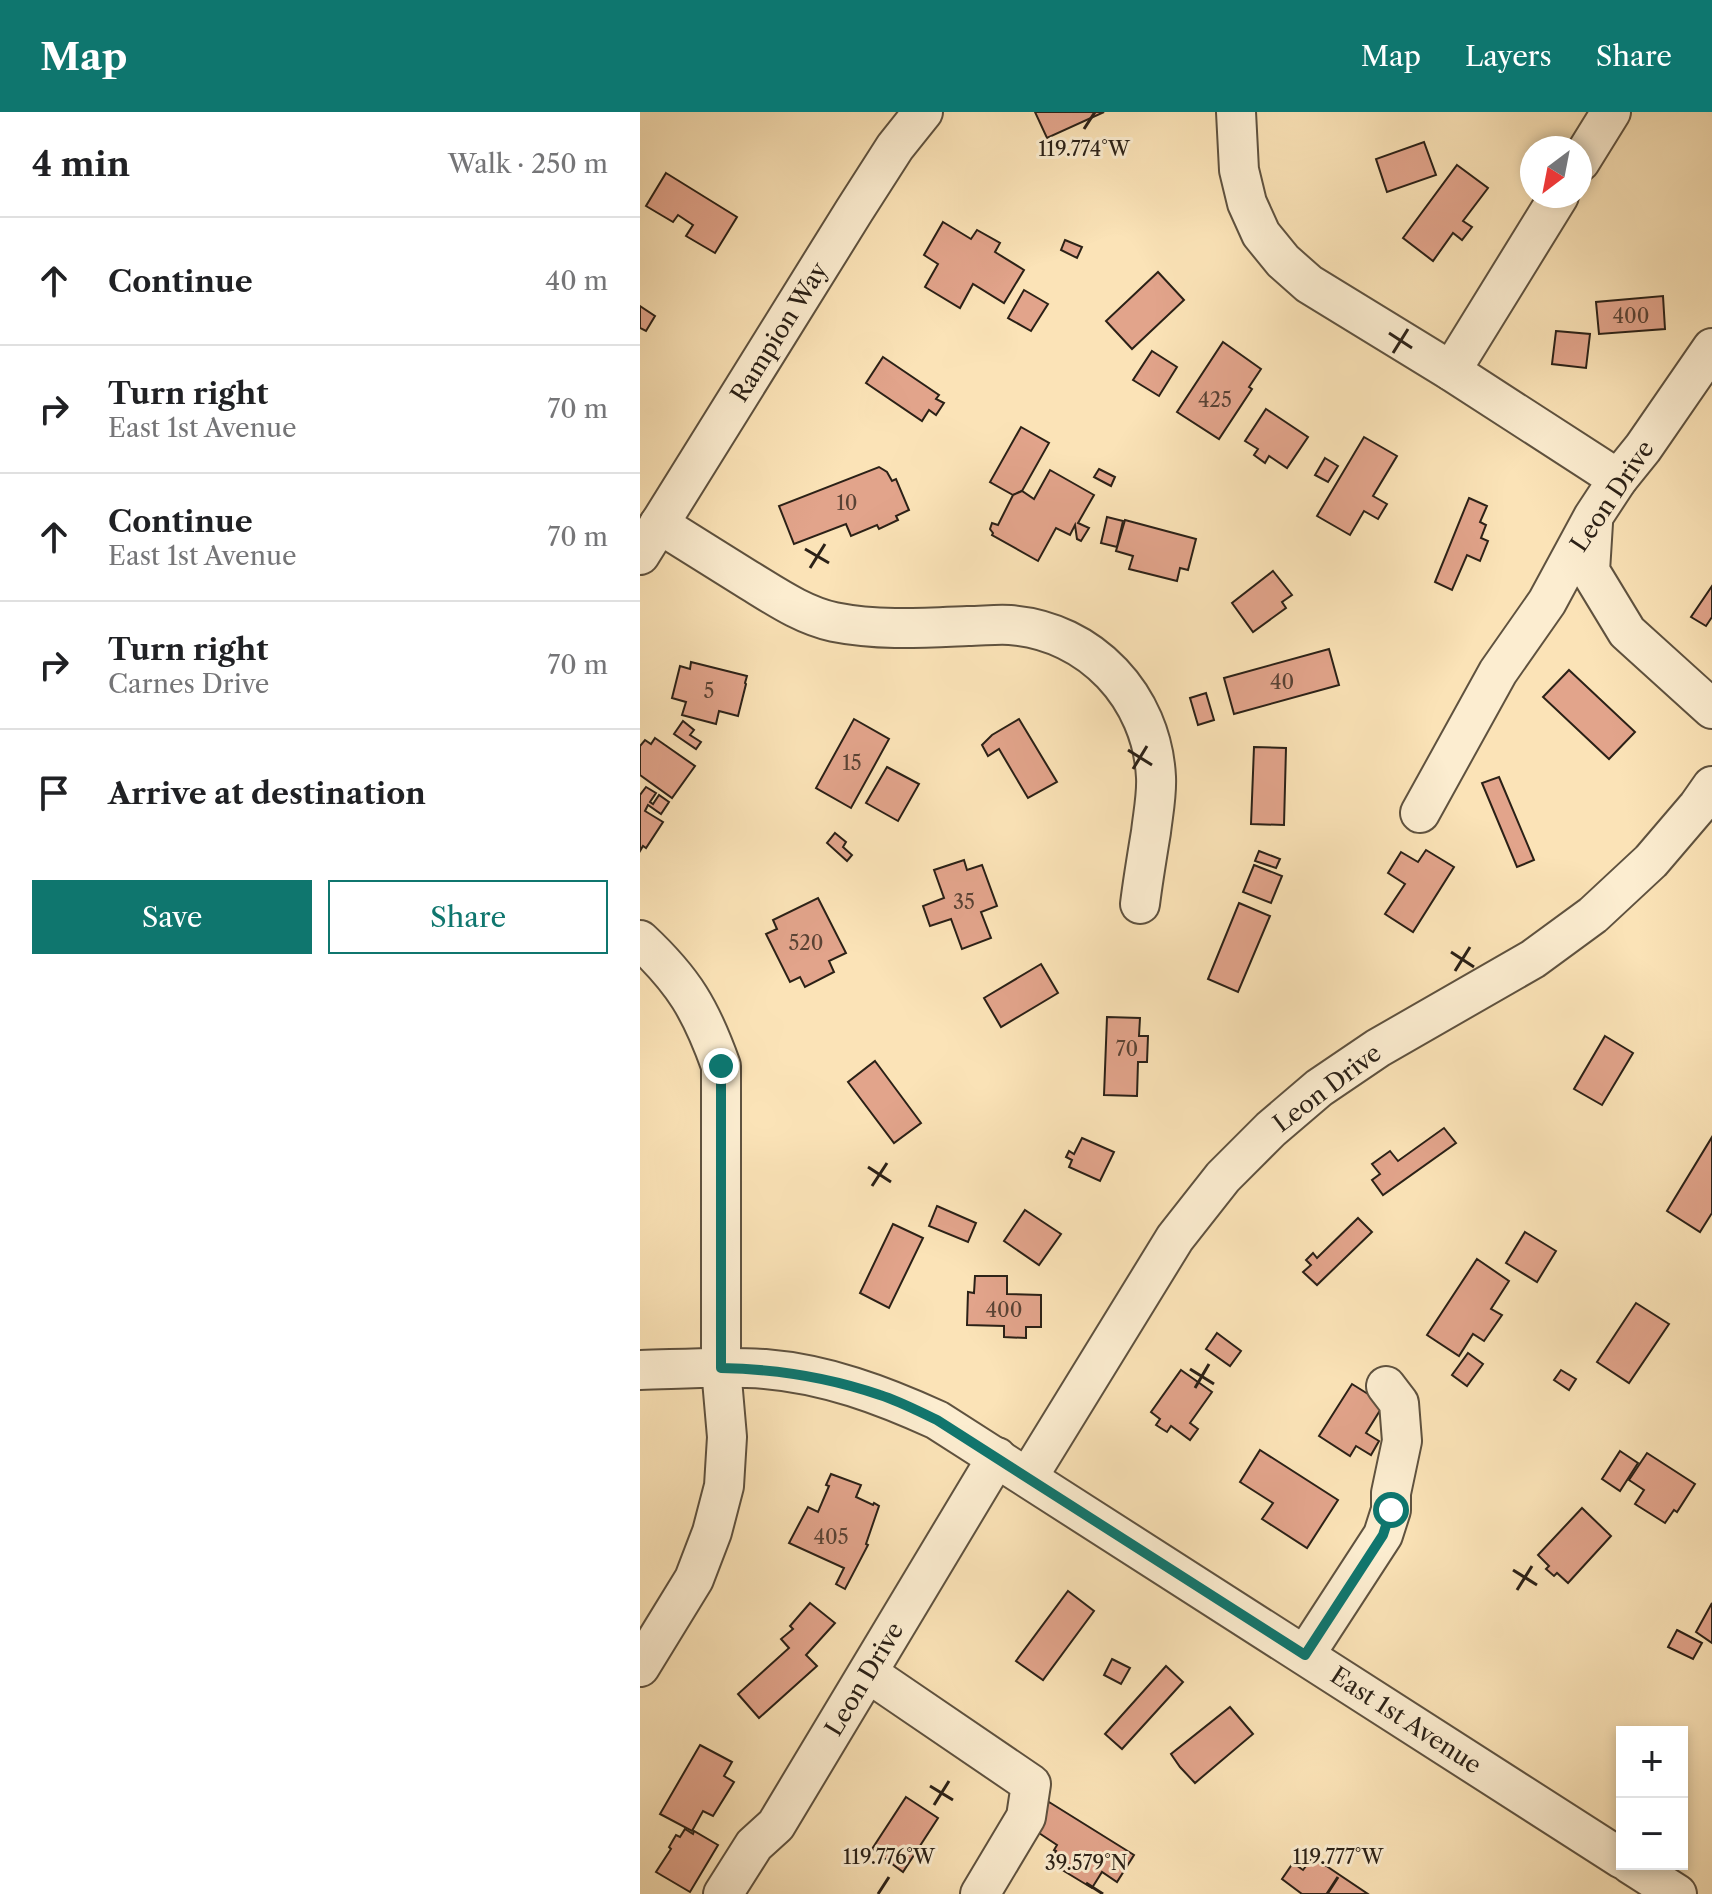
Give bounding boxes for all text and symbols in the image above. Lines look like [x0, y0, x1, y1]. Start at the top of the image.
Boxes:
text: Map [40, 33, 128, 80]
text: Map [1361, 39, 1421, 73]
text: Layers [1465, 39, 1552, 73]
text: Share [1596, 39, 1672, 73]
north arrow [1520, 136, 1592, 208]
text: 119.774°W [1038, 137, 1131, 161]
text: 4 min [32, 143, 130, 185]
text: Walk · 250 m [448, 148, 608, 180]
street label: Rampion Way [724, 256, 834, 407]
icon: ahead [32, 259, 76, 303]
text: Continue [108, 263, 253, 300]
text: 40 m [545, 265, 608, 297]
house number: 400 [1613, 304, 1649, 328]
text: Turn right [108, 375, 268, 412]
icon: right [32, 387, 76, 431]
house number: 425 [1198, 388, 1232, 412]
text: 70 m [548, 393, 608, 425]
text: East 1st Avenue [108, 412, 297, 444]
street label: Leon Drive [1564, 435, 1660, 557]
house number: 10 [836, 491, 858, 515]
text: Continue [108, 503, 253, 540]
icon: ahead [32, 515, 76, 559]
text: 70 m [548, 521, 608, 553]
text: East 1st Avenue [108, 540, 297, 572]
text: Turn right [108, 631, 268, 668]
icon: right [32, 643, 76, 687]
text: 70 m [548, 649, 608, 681]
text: Carnes Drive [108, 668, 269, 700]
house number: 40 [1270, 670, 1294, 694]
house number: 5 [704, 679, 714, 703]
house number: 15 [842, 751, 862, 775]
icon: arrive [32, 771, 76, 815]
text: Arrive at destination [108, 775, 426, 812]
button: Save [32, 880, 312, 954]
button: Share [328, 880, 608, 954]
house number: 35 [953, 890, 975, 914]
house number: 520 [788, 931, 824, 955]
house number: 70 [1116, 1037, 1138, 1061]
street label: Leon Drive [1267, 1038, 1387, 1138]
route end [703, 1048, 739, 1084]
house number: 400 [986, 1298, 1022, 1322]
route start [1373, 1492, 1409, 1528]
house number: 405 [813, 1525, 849, 1549]
street label: Leon Drive [819, 1617, 909, 1741]
street label: East 1st Avenue [1325, 1660, 1487, 1780]
map controls [1616, 1726, 1688, 1870]
button: + [1616, 1726, 1688, 1798]
button: − [1616, 1798, 1688, 1870]
text: 119.776°W [843, 1845, 936, 1869]
text: 119.777°W [1293, 1845, 1384, 1869]
text: 39.579°N [1045, 1851, 1127, 1875]

